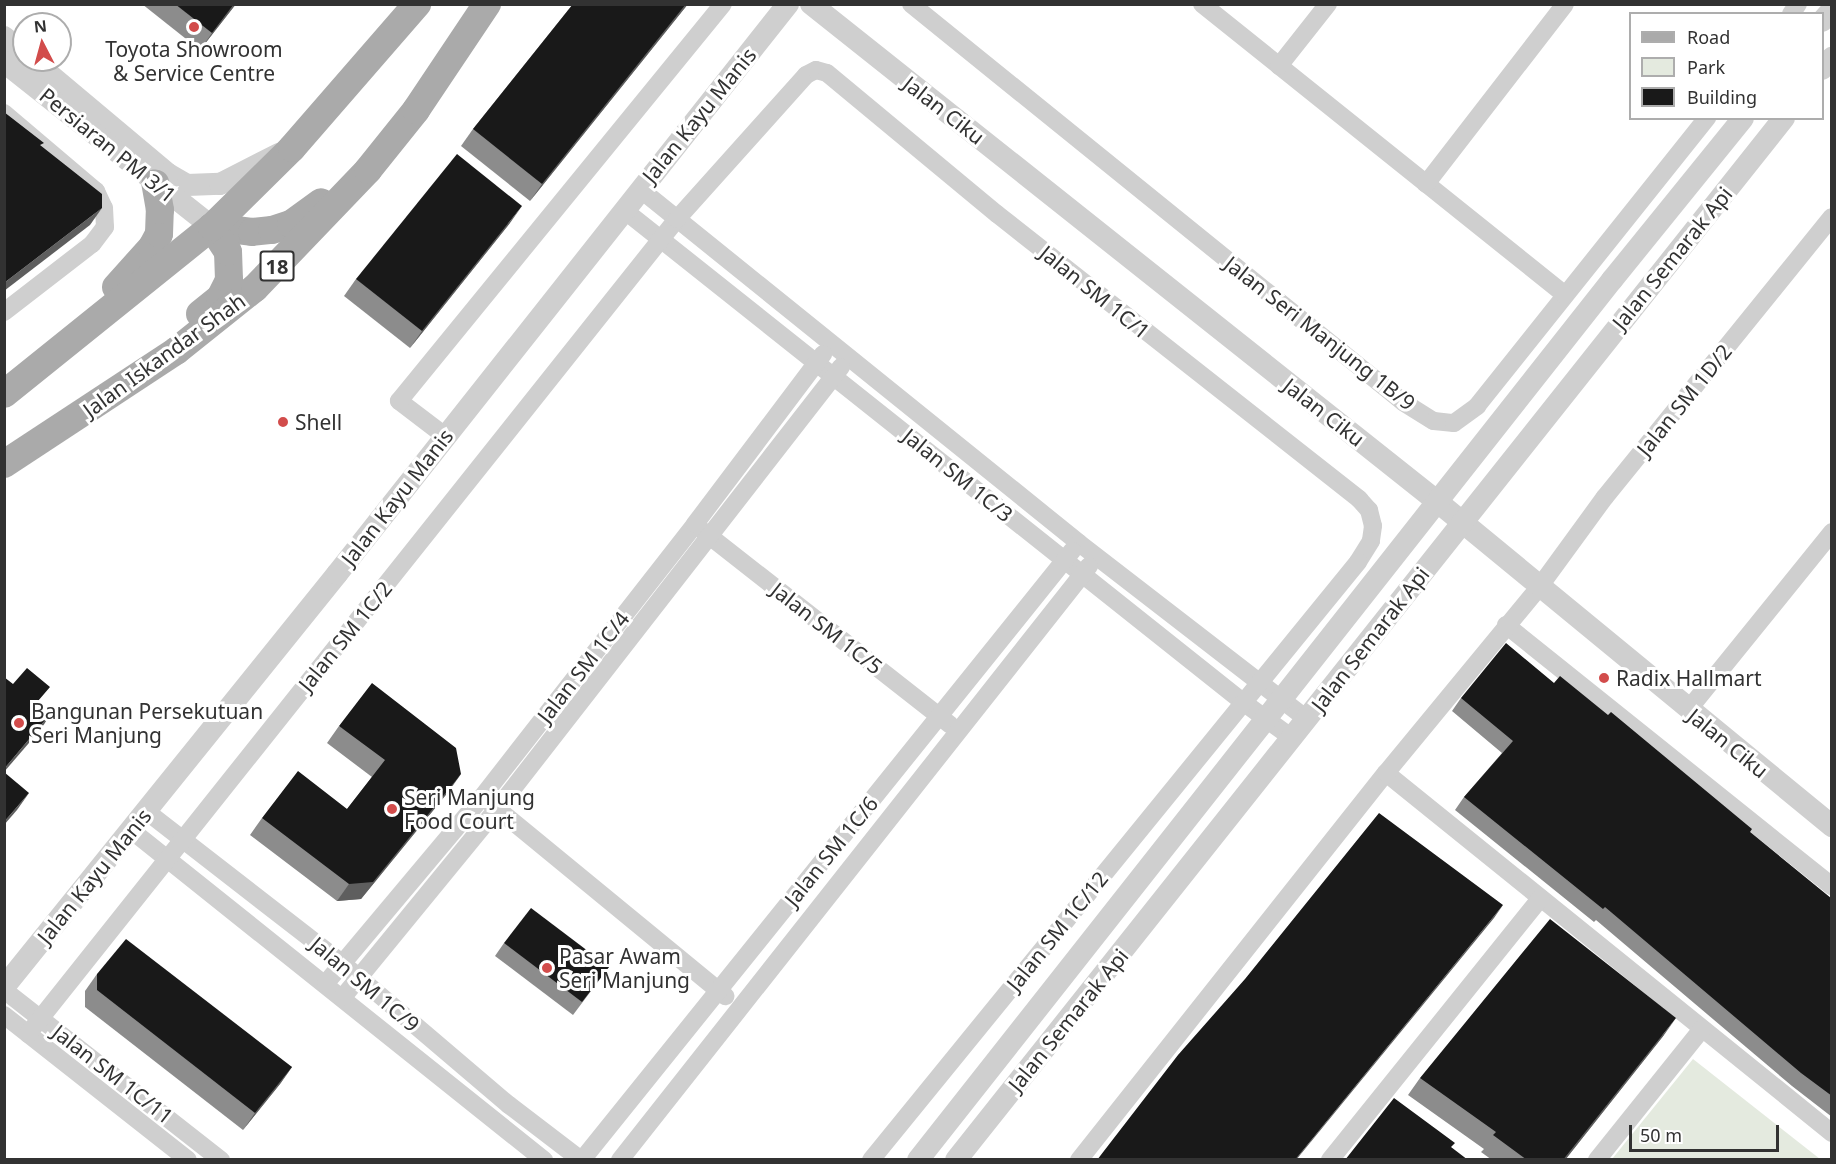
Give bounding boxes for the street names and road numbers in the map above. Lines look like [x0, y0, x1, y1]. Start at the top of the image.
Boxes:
street label: Jalan Kayu Manis [637, 42, 761, 188]
street label: Jalan Ciku [898, 71, 990, 149]
street label: Persiaran PM 3/1 [35, 82, 181, 208]
street label: Jalan Semarak Api [1607, 182, 1737, 334]
street label: Jalan SM 1C/1 [1035, 240, 1155, 344]
road number: 18 [259, 249, 295, 283]
street label: Jalan Seri Manjung 1B/9 [1220, 251, 1420, 415]
street label: Jalan Iskandar Shah [78, 288, 250, 422]
street label: Jalan SM 1D/2 [1631, 339, 1737, 461]
street label: Jalan Ciku [1278, 373, 1370, 451]
street label: Jalan SM 1C/3 [898, 423, 1018, 527]
street label: Jalan Kayu Manis [336, 424, 458, 570]
street label: Jalan Semarak Api [1306, 562, 1434, 716]
street label: Jalan SM 1C/2 [293, 576, 397, 696]
street label: Jalan SM 1C/5 [766, 577, 888, 679]
street label: Jalan SM 1C/4 [532, 606, 634, 728]
street label: Jalan Ciku [1683, 703, 1773, 783]
street label: Jalan SM 1C/6 [779, 791, 883, 911]
street label: Jalan Kayu Manis [32, 803, 156, 949]
street label: Jalan SM 1C/12 [1001, 866, 1113, 996]
street label: Jalan SM 1C/9 [305, 931, 425, 1037]
street label: Jalan Semarak Api [1003, 944, 1133, 1096]
street label: Jalan SM 1C/11 [48, 1019, 178, 1129]

